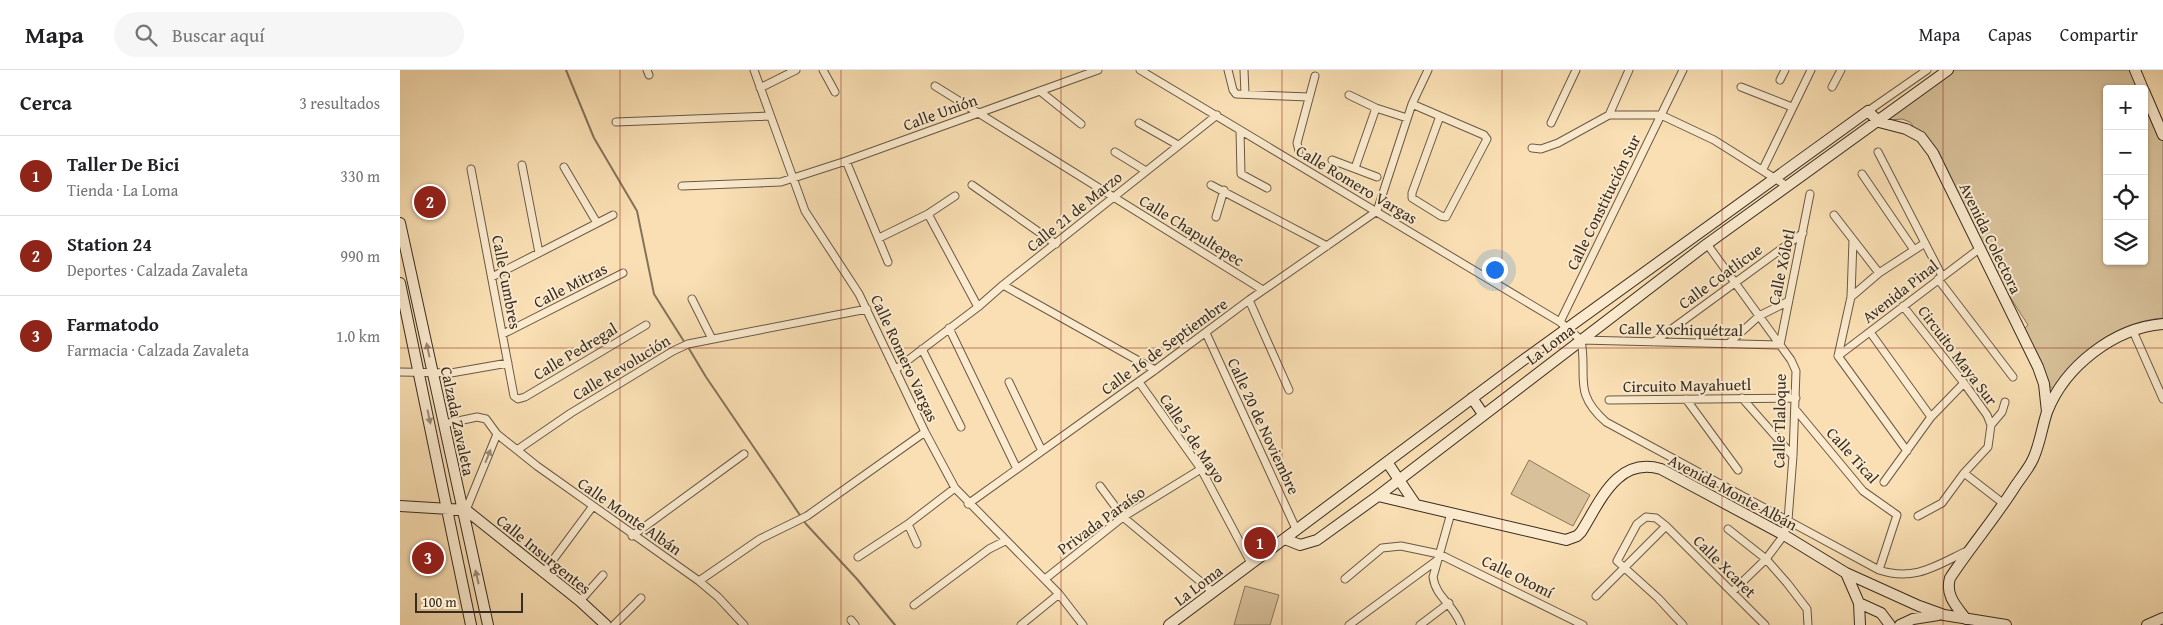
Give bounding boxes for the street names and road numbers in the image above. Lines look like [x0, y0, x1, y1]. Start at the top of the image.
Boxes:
street label: Calle Unión [900, 87, 981, 137]
street label: Calle Constitución Sur [1560, 130, 1646, 274]
street label: Calle Romero Vargas [1292, 138, 1422, 230]
street label: Calle 21 de Marzo [1021, 165, 1127, 257]
street label: Avenida Colectora [1954, 178, 2028, 298]
street label: Calle Chapultepec [1135, 188, 1249, 272]
street label: Calle Xólotl [1761, 226, 1801, 307]
street label: Calle Cumbres [486, 233, 528, 331]
street label: Calle Coatlicue [1673, 237, 1767, 315]
street label: Avenida Pinal [1857, 253, 1944, 329]
street label: Calle Mitras [529, 256, 611, 314]
street label: Calle Romero Vargas [865, 290, 945, 426]
street label: Calle 16 de Septiembre [1096, 292, 1232, 400]
street label: Circuito Maya Sur [1912, 300, 2004, 410]
street label: Calle Pedregal [528, 316, 622, 386]
street label: Calle Xochiquétzal [1619, 316, 1744, 342]
street label: La Loma [1521, 317, 1580, 370]
street label: Calle Revolución [567, 328, 675, 406]
street label: Calle 20 de Noviembre [1222, 354, 1306, 498]
street label: Calzada Zavaleta [435, 364, 481, 478]
street label: Circuito Mayahuetl [1623, 372, 1752, 398]
street label: Calle Tlaloque [1766, 374, 1792, 468]
street label: Calle 5 de Mayo [1154, 388, 1232, 488]
street label: Calle Tical [1821, 421, 1885, 489]
street label: Avenida Monte Albán [1664, 448, 1802, 536]
street label: Calle Monte Albán [573, 471, 687, 561]
street label: Privada Paraíso [1052, 480, 1150, 560]
street label: Calle Insurgentes [491, 508, 597, 600]
street label: Calle Xcaret [1688, 529, 1762, 603]
street label: Calle Otomí [1478, 548, 1558, 604]
street label: La Loma [1169, 558, 1228, 611]

